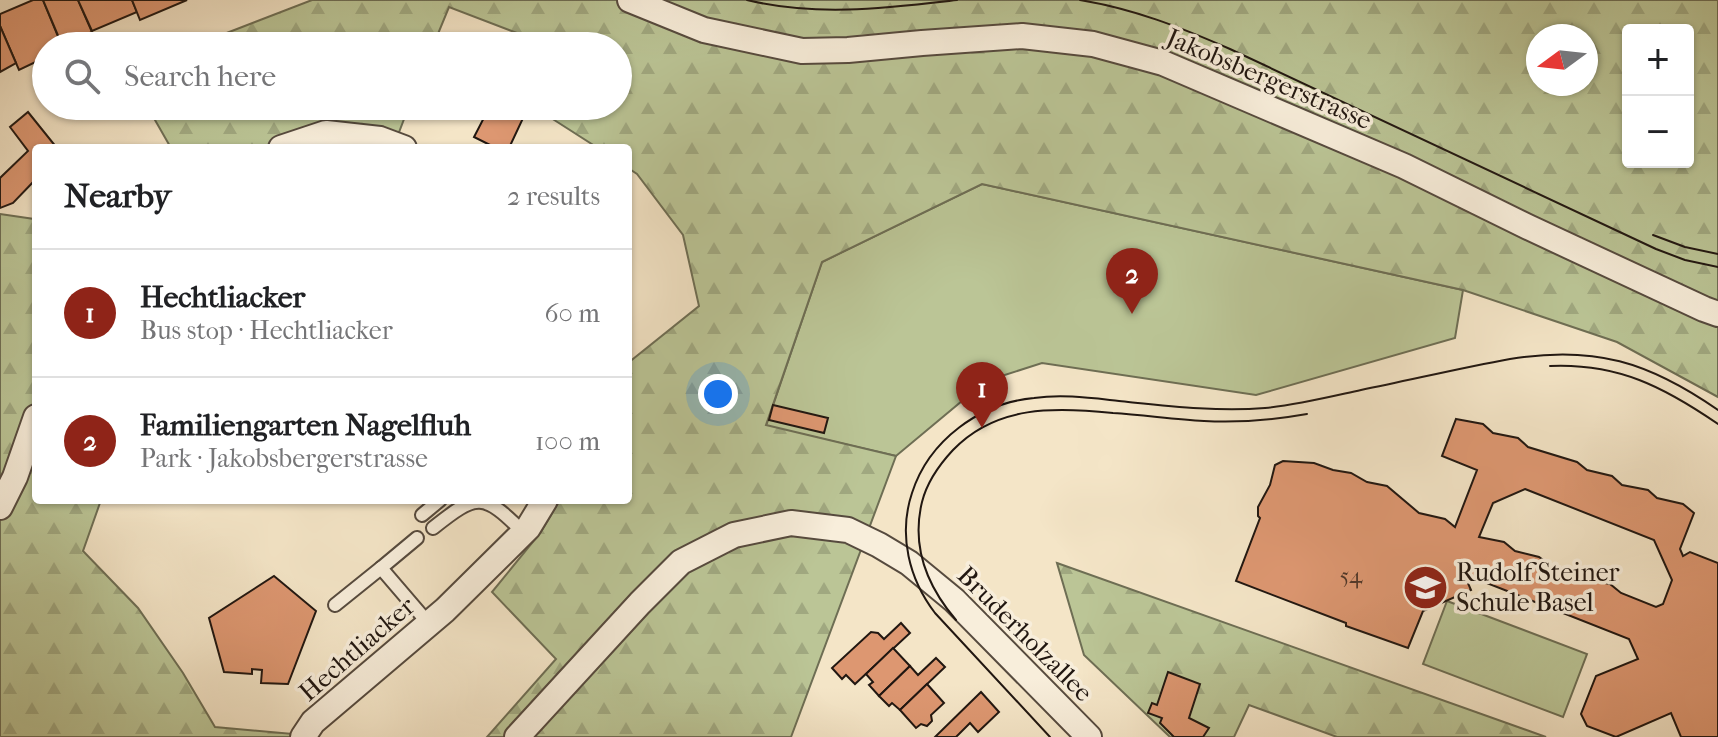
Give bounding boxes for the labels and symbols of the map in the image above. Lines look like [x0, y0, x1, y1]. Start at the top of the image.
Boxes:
street label: Jakobsbergerstrasse [1160, 21, 1376, 136]
north arrow [1526, 24, 1598, 96]
pin: 2 [1106, 248, 1158, 314]
pin: 1 [956, 362, 1008, 428]
your location [698, 374, 738, 414]
place label: Rudolf Steiner Schule Basel [1456, 557, 1620, 618]
street label: Bruderholzallee [951, 560, 1099, 708]
house number: 54 [1340, 563, 1363, 589]
school or university icon: Rudolf Steiner Schule Basel [1401, 563, 1449, 611]
street label: Hechtliacker [293, 590, 421, 708]

